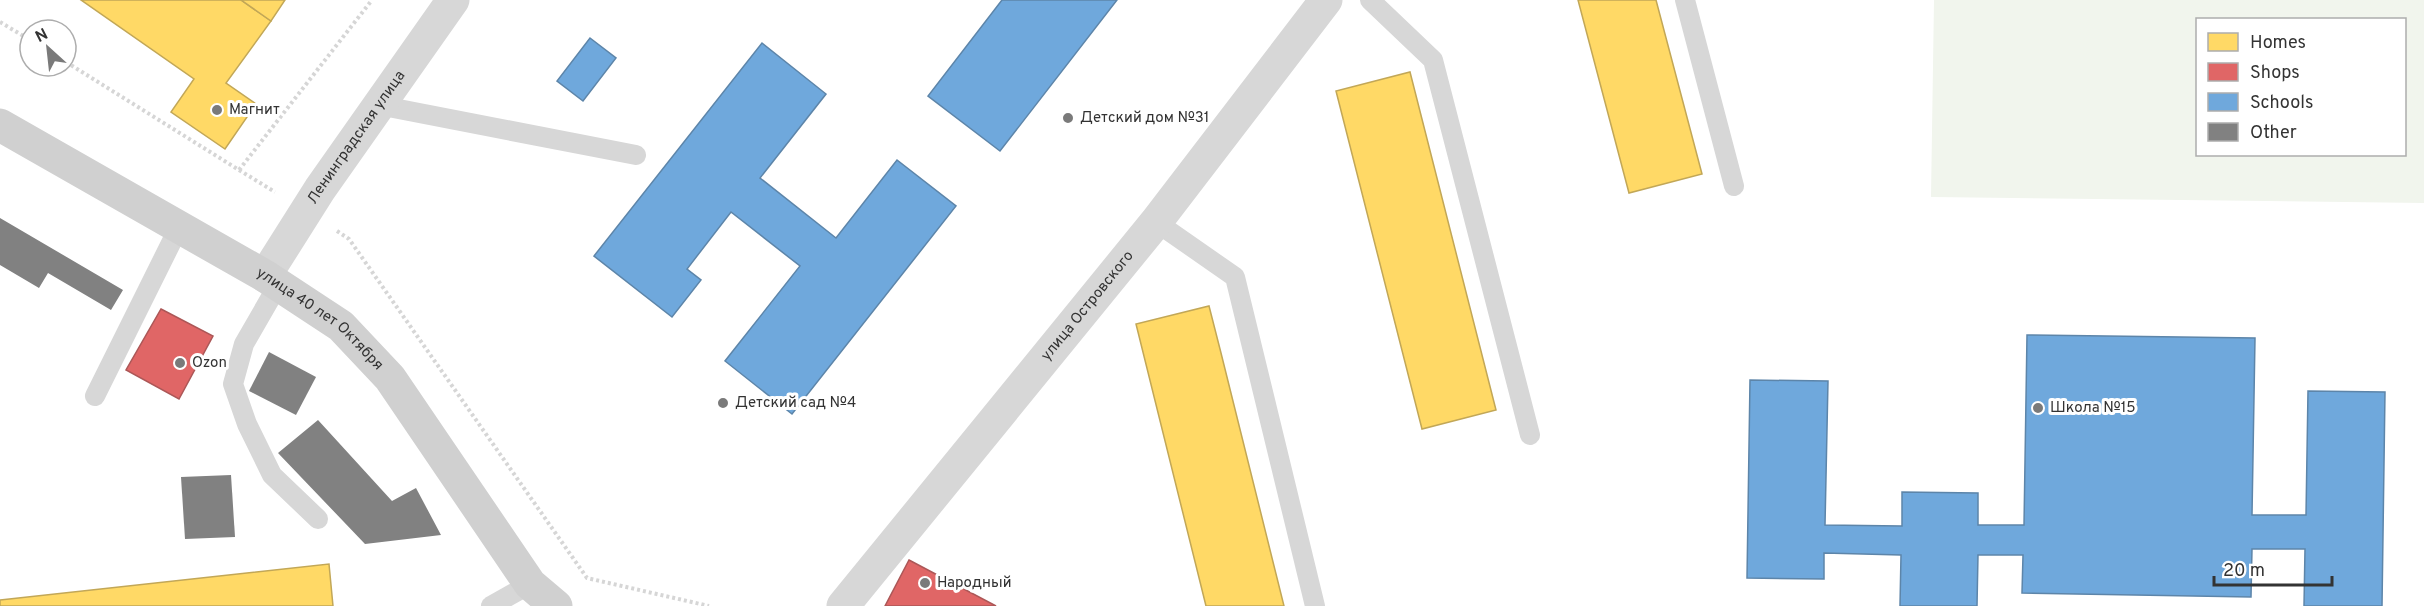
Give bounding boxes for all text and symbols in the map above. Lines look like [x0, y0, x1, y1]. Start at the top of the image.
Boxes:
north arrow [18, 18, 78, 78]
legend [2196, 18, 2406, 156]
text: N [32, 25, 52, 48]
text: Homes [2250, 32, 2306, 55]
text: Shops [2250, 62, 2300, 85]
street label: Ленинградская улица [303, 67, 410, 208]
text: Schools [2250, 92, 2313, 115]
place label: Магнит [229, 101, 280, 120]
marker: Магнит [210, 103, 224, 117]
place label: Детский дом №31 [1080, 109, 1209, 128]
marker: Детский дом №31 [1061, 111, 1075, 125]
text: Other [2250, 122, 2297, 145]
street label: улица Островского [1037, 247, 1138, 365]
street label: улица 40 лет Октября [253, 264, 387, 374]
place label: Ozon [192, 354, 227, 373]
marker: Ozon [173, 356, 187, 370]
place label: Детский сад №4 [735, 394, 856, 413]
marker: Детский сад №4 [716, 396, 730, 410]
place label: Школа №15 [2050, 399, 2136, 418]
marker: Школа №15 [2031, 401, 2045, 415]
scale bar [2214, 549, 2332, 587]
text: 20 m [2223, 560, 2265, 583]
place label: Народный [937, 574, 1012, 593]
marker: Народный [918, 576, 932, 590]

